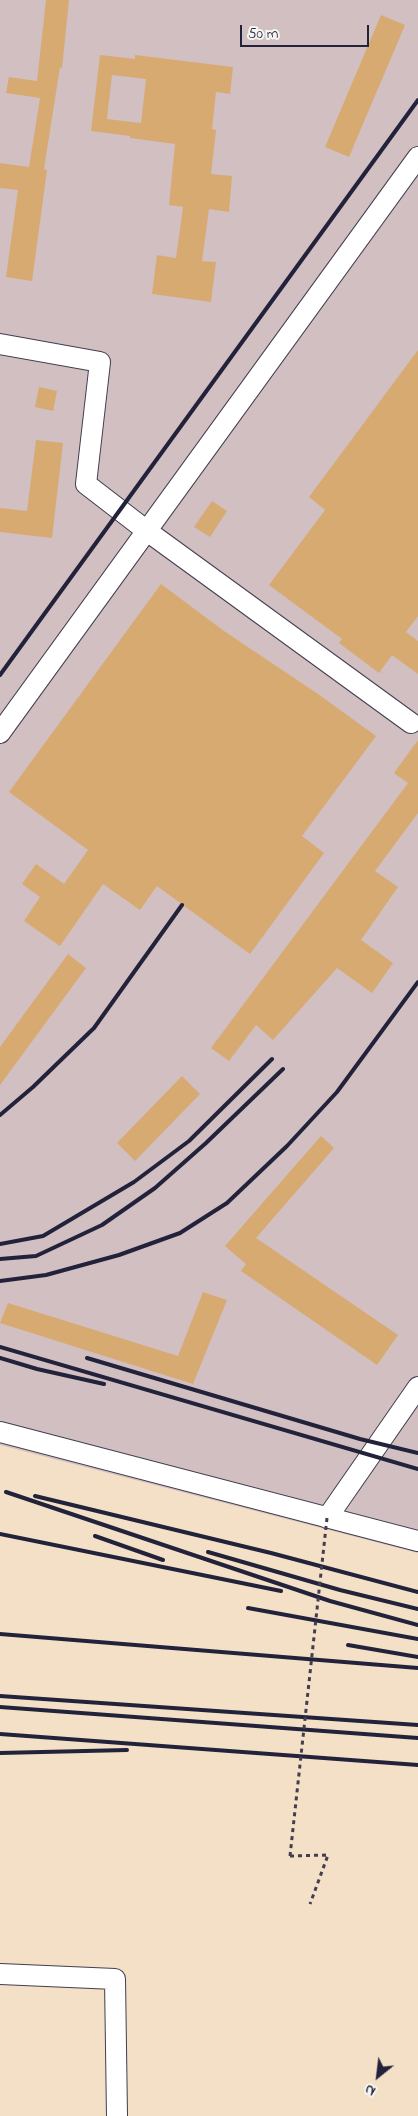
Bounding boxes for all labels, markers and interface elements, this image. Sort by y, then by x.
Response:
scale bar [243,15,372,47]
text: 50 m [248,23,278,45]
north arrow [353,2051,403,2101]
text: N [361,2078,380,2101]

